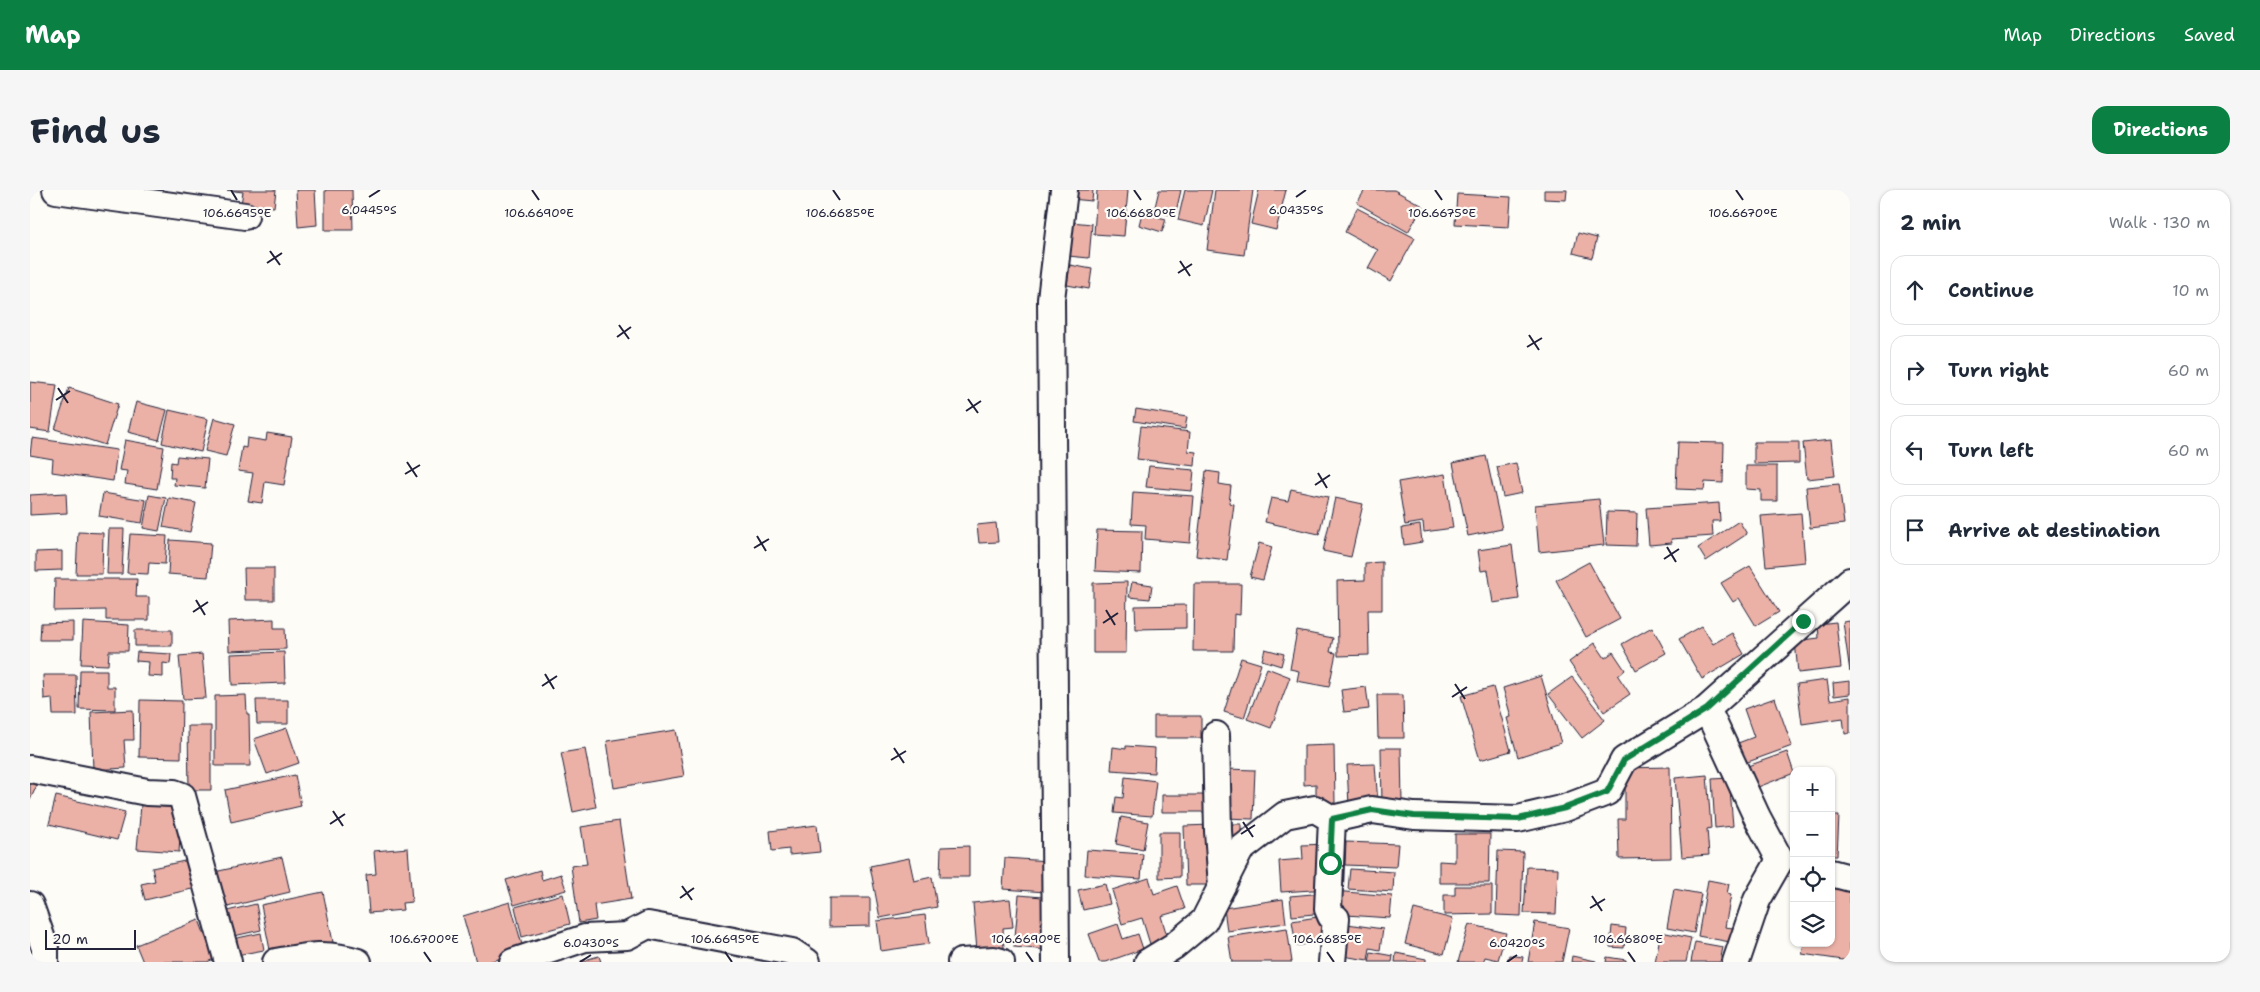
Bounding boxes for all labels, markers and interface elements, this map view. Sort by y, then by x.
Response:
text: Map [25,19,81,51]
text: Map [2004,23,2042,47]
text: Directions [2070,23,2156,47]
text: Saved [2184,23,2235,47]
button: Directions [2092,106,2230,154]
text: Find us [30,107,161,154]
text: 6.0445°S [341,202,397,218]
text: 6.0435°S [1269,202,1324,218]
text: 106.6695°E [203,205,271,221]
text: 106.6690°E [504,205,574,221]
text: 106.6685°E [806,205,874,221]
text: 106.6680°E [1106,205,1176,221]
text: 106.6675°E [1408,205,1476,221]
text: 106.6670°E [1708,205,1778,221]
text: 2 min [1900,209,1961,237]
text: Walk · 130 m [2109,212,2210,233]
icon: ahead [1901,276,1929,304]
text: Continue [1948,278,2034,303]
text: 10 m [2172,280,2209,301]
icon: right [1901,356,1929,384]
text: Turn right [1948,358,2049,383]
text: 60 m [2168,360,2209,381]
icon: left [1901,436,1929,464]
text: Turn left [1948,438,2034,463]
text: 60 m [2168,440,2209,461]
icon: arrive [1901,516,1929,544]
text: Arrive at destination [1948,518,2160,543]
route end [1792,610,1815,633]
map controls [1790,767,1835,947]
button: + [1790,767,1835,812]
button: − [1790,812,1835,857]
route start [1319,852,1342,875]
button: locate [1790,857,1835,902]
button: layers [1790,902,1835,947]
scale bar [45,927,136,950]
text: 20 m [52,930,88,948]
text: 106.6700°E [389,931,459,947]
text: 106.6695°E [691,931,759,947]
text: 106.6690°E [991,931,1061,947]
text: 106.6685°E [1293,931,1361,947]
text: 106.6680°E [1593,931,1663,947]
text: 6.0430°S [563,935,619,951]
text: 6.0420°S [1489,935,1545,951]

